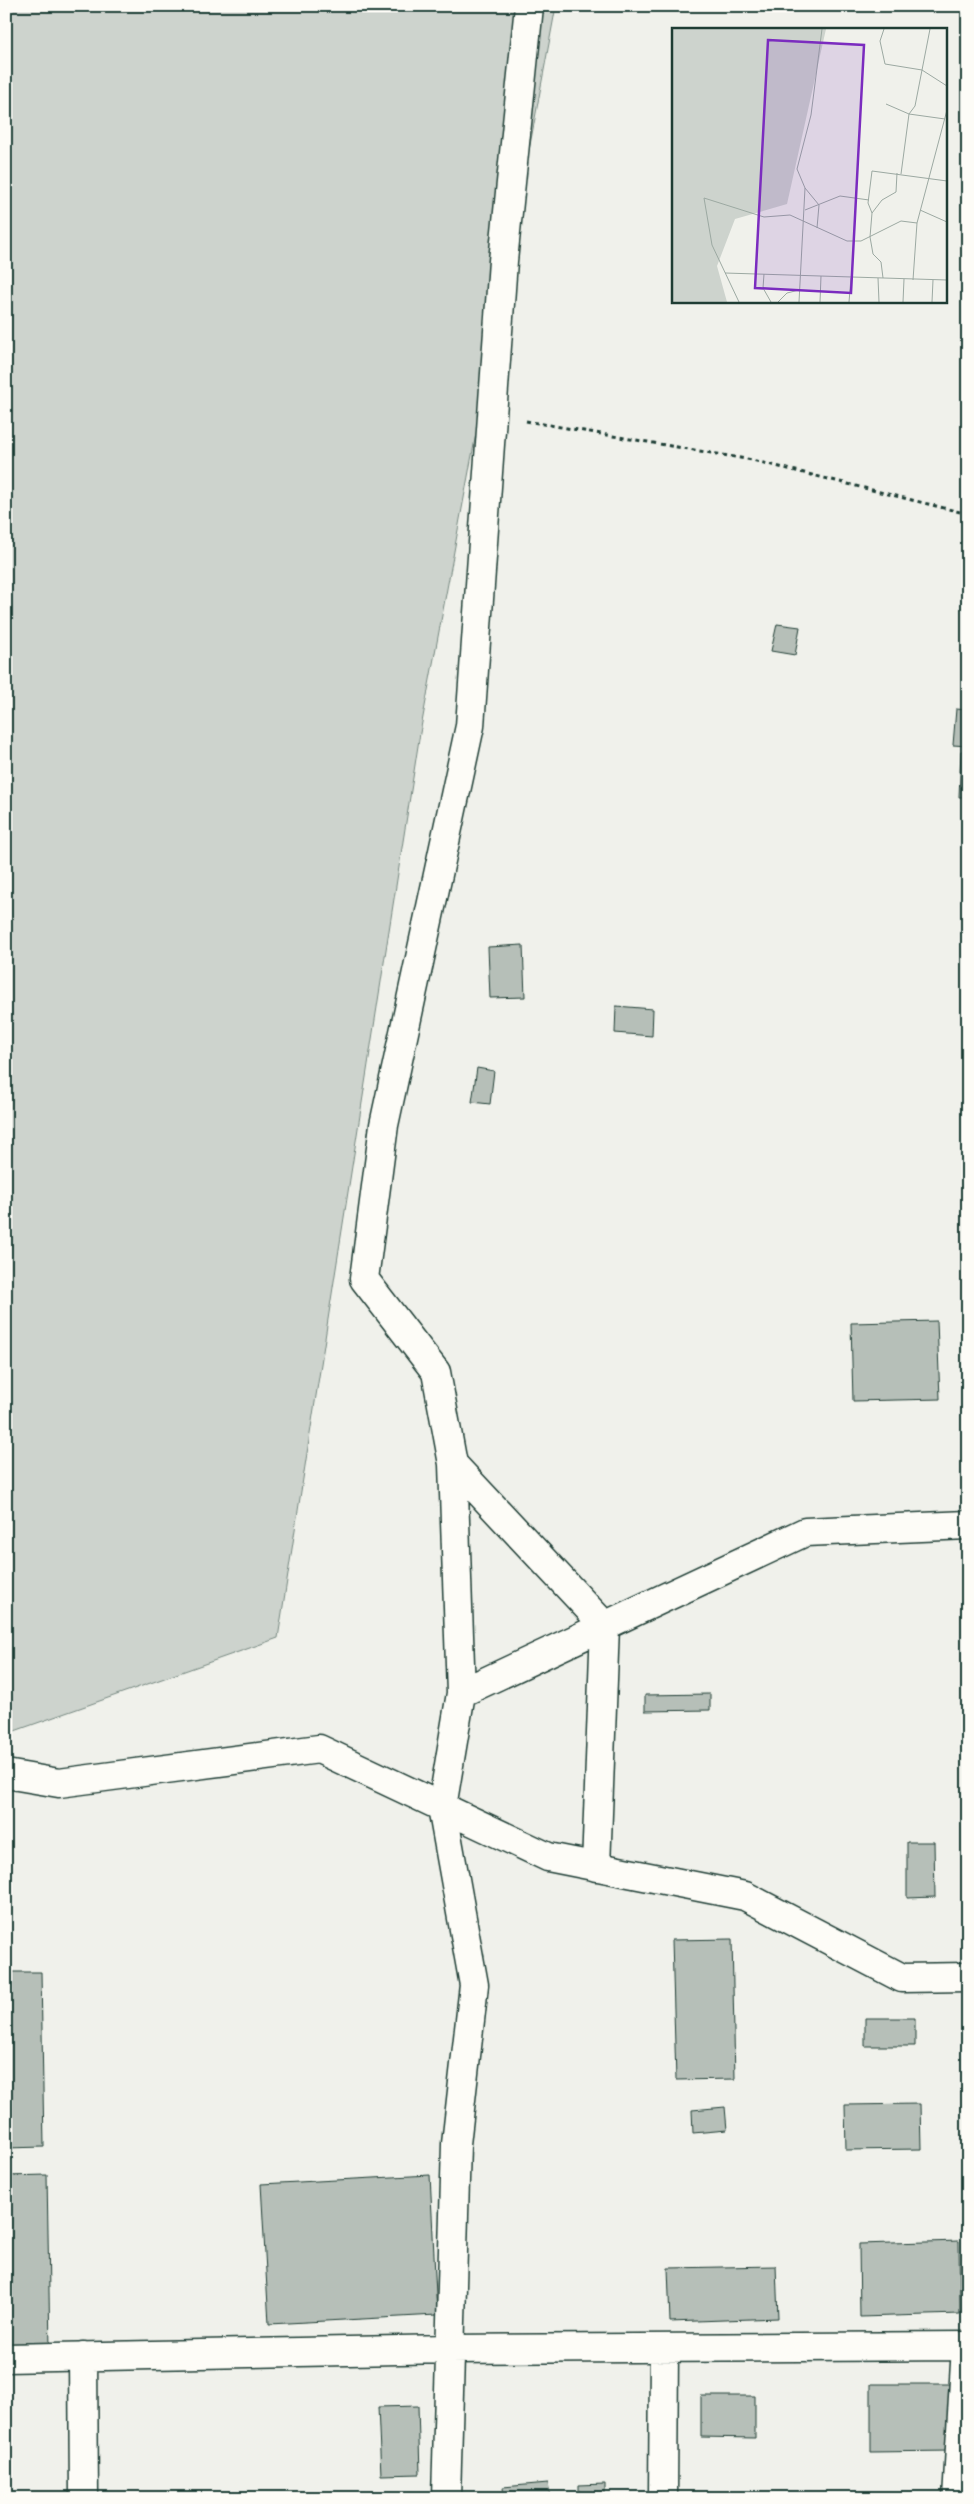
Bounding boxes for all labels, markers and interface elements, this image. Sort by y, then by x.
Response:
inset map [672,28,946,302]

